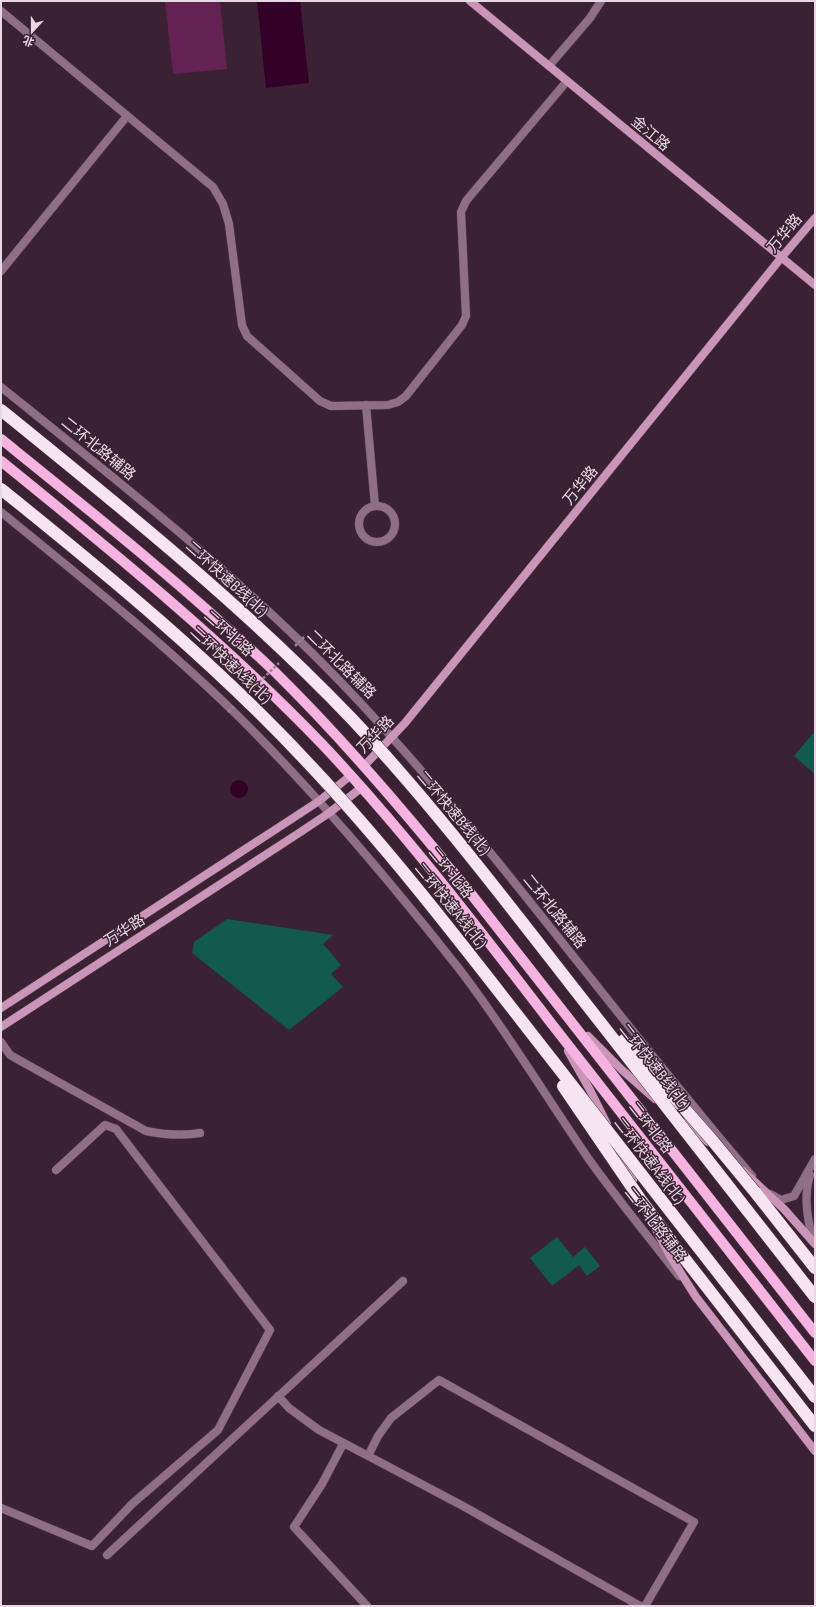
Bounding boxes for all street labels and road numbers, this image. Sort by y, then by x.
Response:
street label: 金江路 [628,111,674,155]
street label: 万华路 [762,210,806,256]
street label: 二环北路辅路 [58,412,140,484]
street label: 万华路 [558,462,602,508]
street label: 二环快速B线(北) [182,536,272,620]
street label: 二环北路 [200,606,258,660]
street label: 二环快速A线(北) [186,622,276,707]
street label: 二环北路辅路 [303,625,381,703]
street label: 万华路 [353,711,397,757]
street label: 二环快速B线(北) [413,766,495,858]
street label: 二环北路 [425,843,477,901]
street label: 二环快速A线(北) [411,859,491,952]
street label: 二环北路辅路 [519,870,591,952]
street label: 万华路 [100,910,148,950]
street label: 二环快速B线(北) [615,1019,695,1113]
street label: 二环北路 [625,1098,677,1156]
street label: 二环快速A线(北) [610,1113,690,1207]
street label: 二环北路辅路 [621,1183,691,1265]

